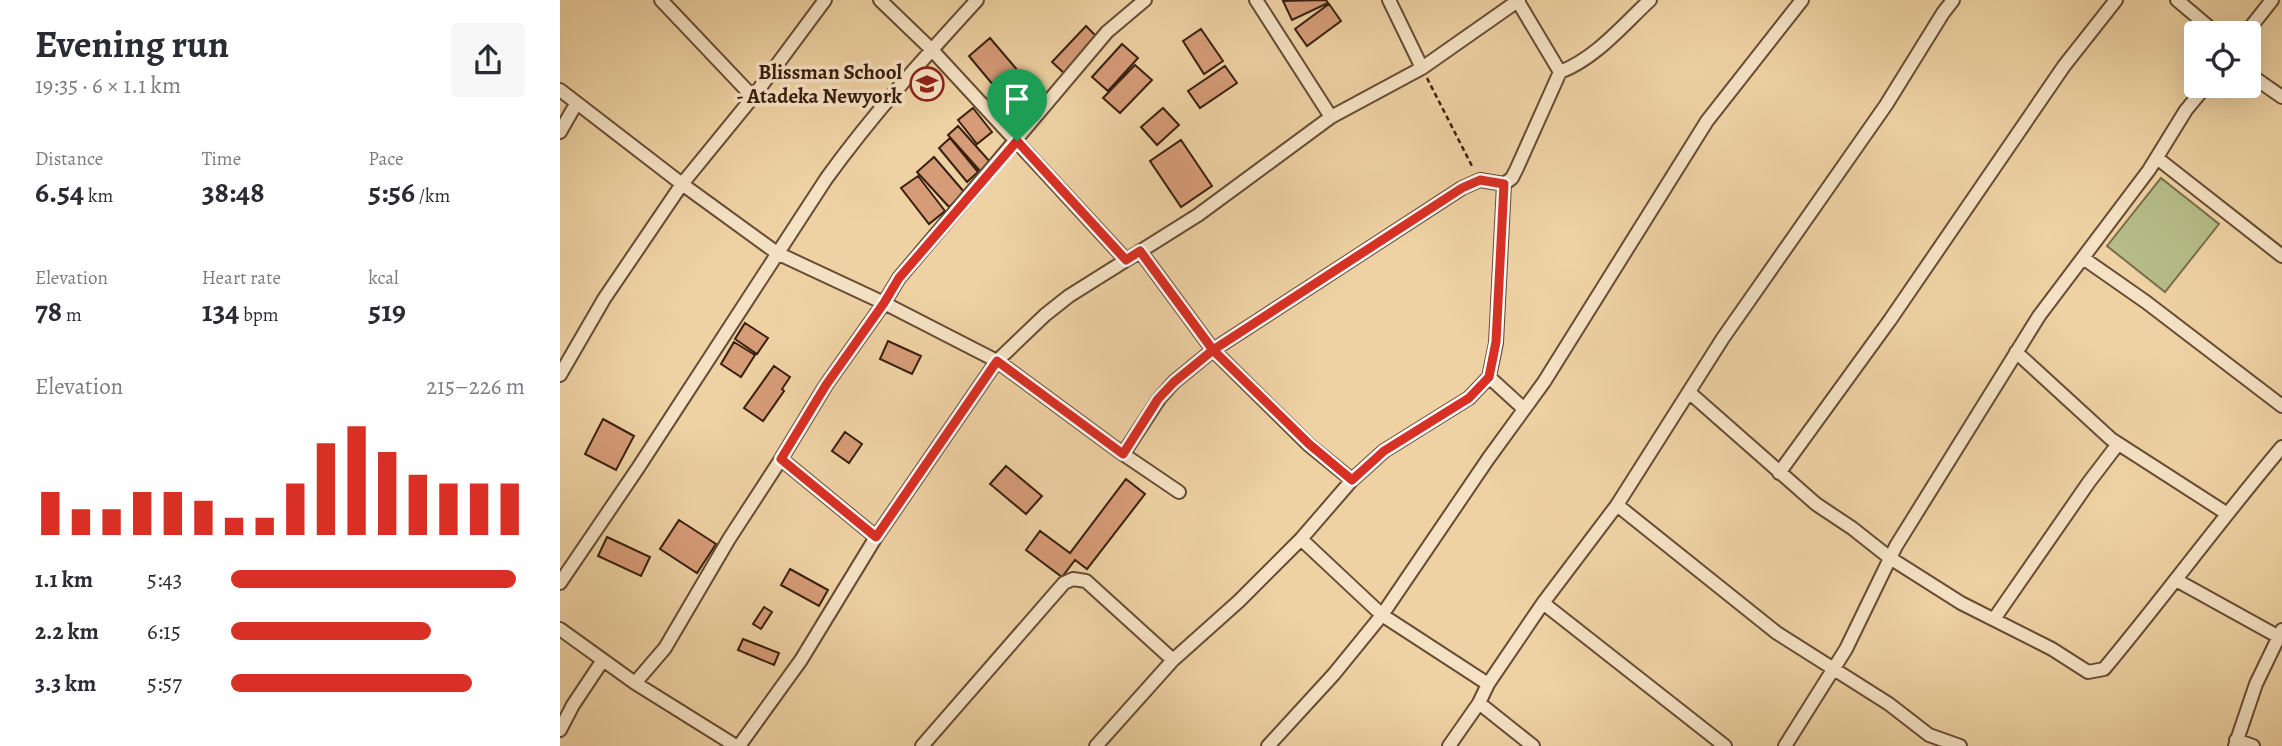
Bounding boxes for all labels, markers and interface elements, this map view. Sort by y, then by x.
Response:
text: Evening run [35,18,229,70]
map controls [2184,21,2261,98]
button: locate [2184,21,2261,98]
button: share [451,23,525,97]
place label: Blissman School - Atadeka Newyork [736,58,902,110]
school or university icon: Blissman School - Atadeka Newyork [908,65,946,103]
pin [987,69,1047,141]
text: 19:35 · 6 × 1.1 km [35,70,181,101]
icon: arrive [998,80,1036,118]
text: Distance [35,146,103,172]
text: Time [202,146,241,172]
text: Pace [368,146,404,172]
text: 6.54 [35,172,84,212]
text: 38:48 [202,172,265,212]
text: 5:56 [368,172,415,212]
text: km [84,183,113,209]
text: /km [415,183,450,209]
text: Elevation [35,265,108,291]
text: Heart rate [202,265,281,291]
text: kcal [368,265,399,291]
text: 78 [35,291,62,331]
text: 134 [202,291,239,331]
text: 519 [368,291,406,331]
text: m [62,302,82,328]
text: bpm [239,302,279,328]
text: Elevation [35,371,123,402]
text: 215–226 m [426,371,525,402]
text: 1.1 km [35,564,93,595]
text: 5:43 [147,564,182,595]
text: 2.2 km [35,616,99,647]
text: 6:15 [147,616,181,647]
text: 3.3 km [35,668,96,699]
text: 5:57 [147,668,182,699]

